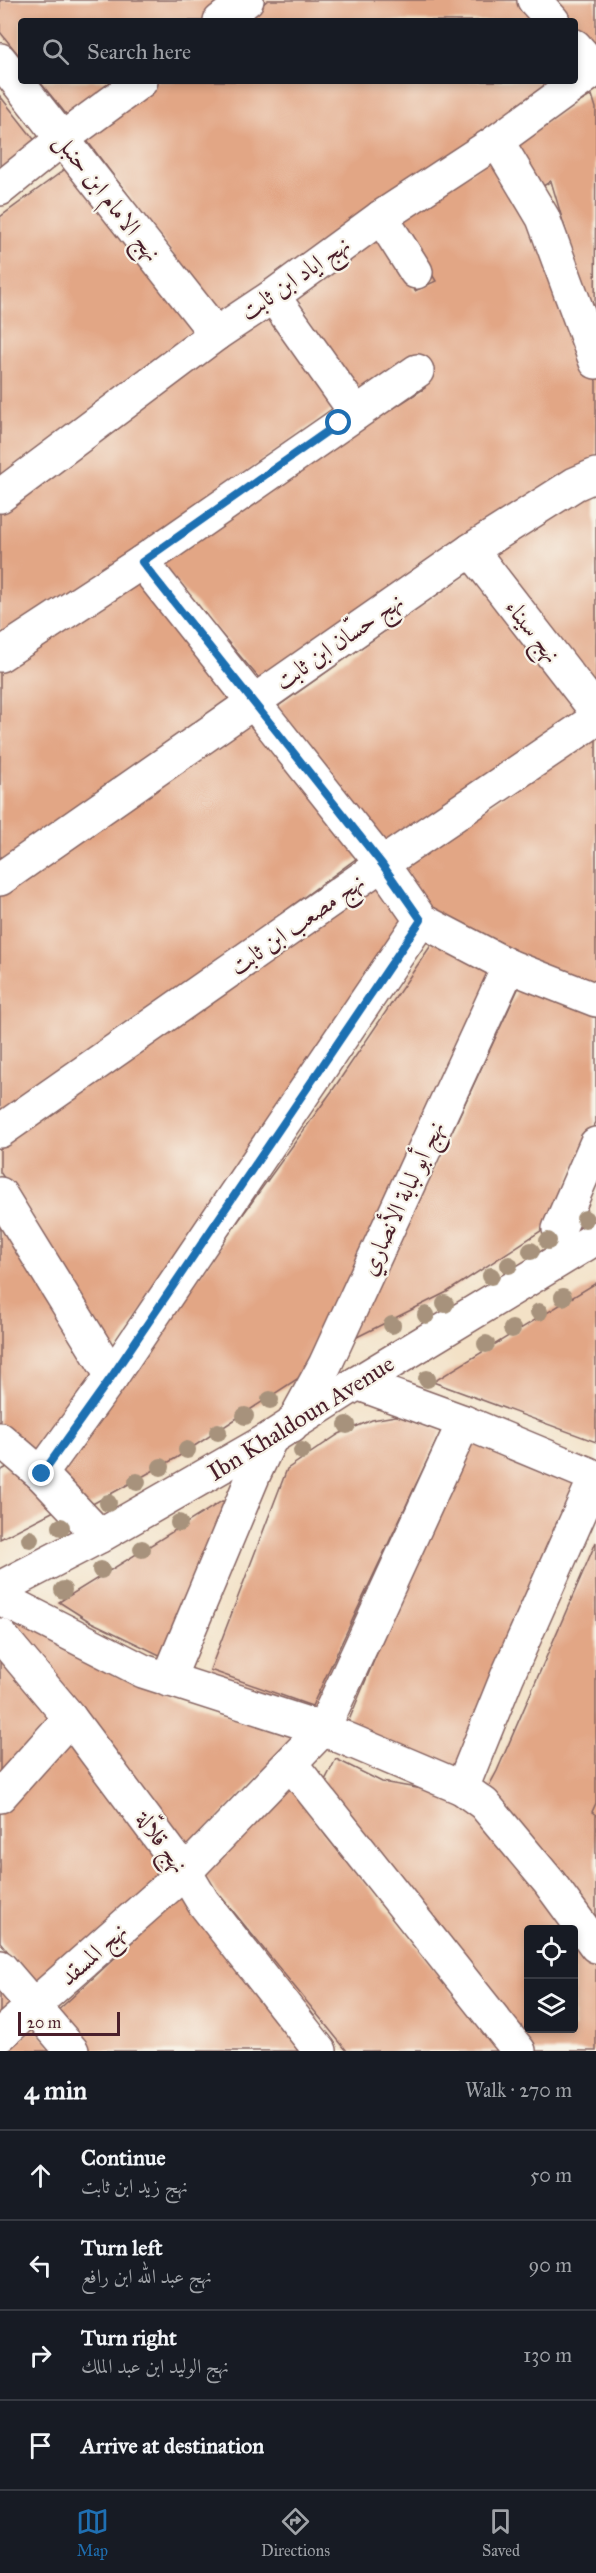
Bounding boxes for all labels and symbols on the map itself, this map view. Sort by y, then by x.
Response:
street label: نهج الامام ابن حنبل [43,126,168,271]
street label: نهج اياد ابن ثابت [234,229,359,332]
route start [325,409,351,435]
street label: نهج حسّان ابن ثابت [268,585,412,701]
street label: نهج سيناء [494,593,567,673]
street label: نهج مصعب ابن ثابت [224,866,374,986]
street label: نهج أبو لبابة الأنصاري [351,1115,456,1283]
street label: Ibn Khaldoun Avenue [202,1349,400,1487]
route end [28,1460,54,1486]
street label: نهج قلاّلة [124,1803,196,1883]
street label: نهج المسقد [53,1916,137,1997]
scale bar [18,2009,120,2036]

